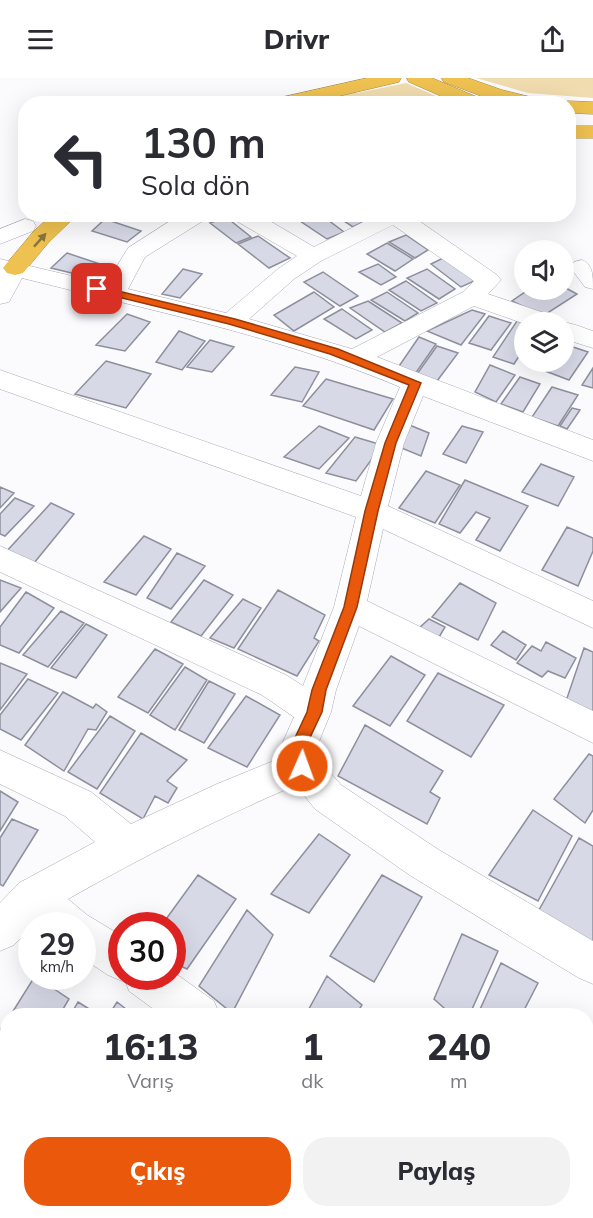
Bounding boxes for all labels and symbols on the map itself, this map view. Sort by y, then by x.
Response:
one-way arrow [33,232,47,247]
pin [71,263,122,314]
position arrow [270,734,334,798]
speed limit sign: 30 [108,912,186,990]

